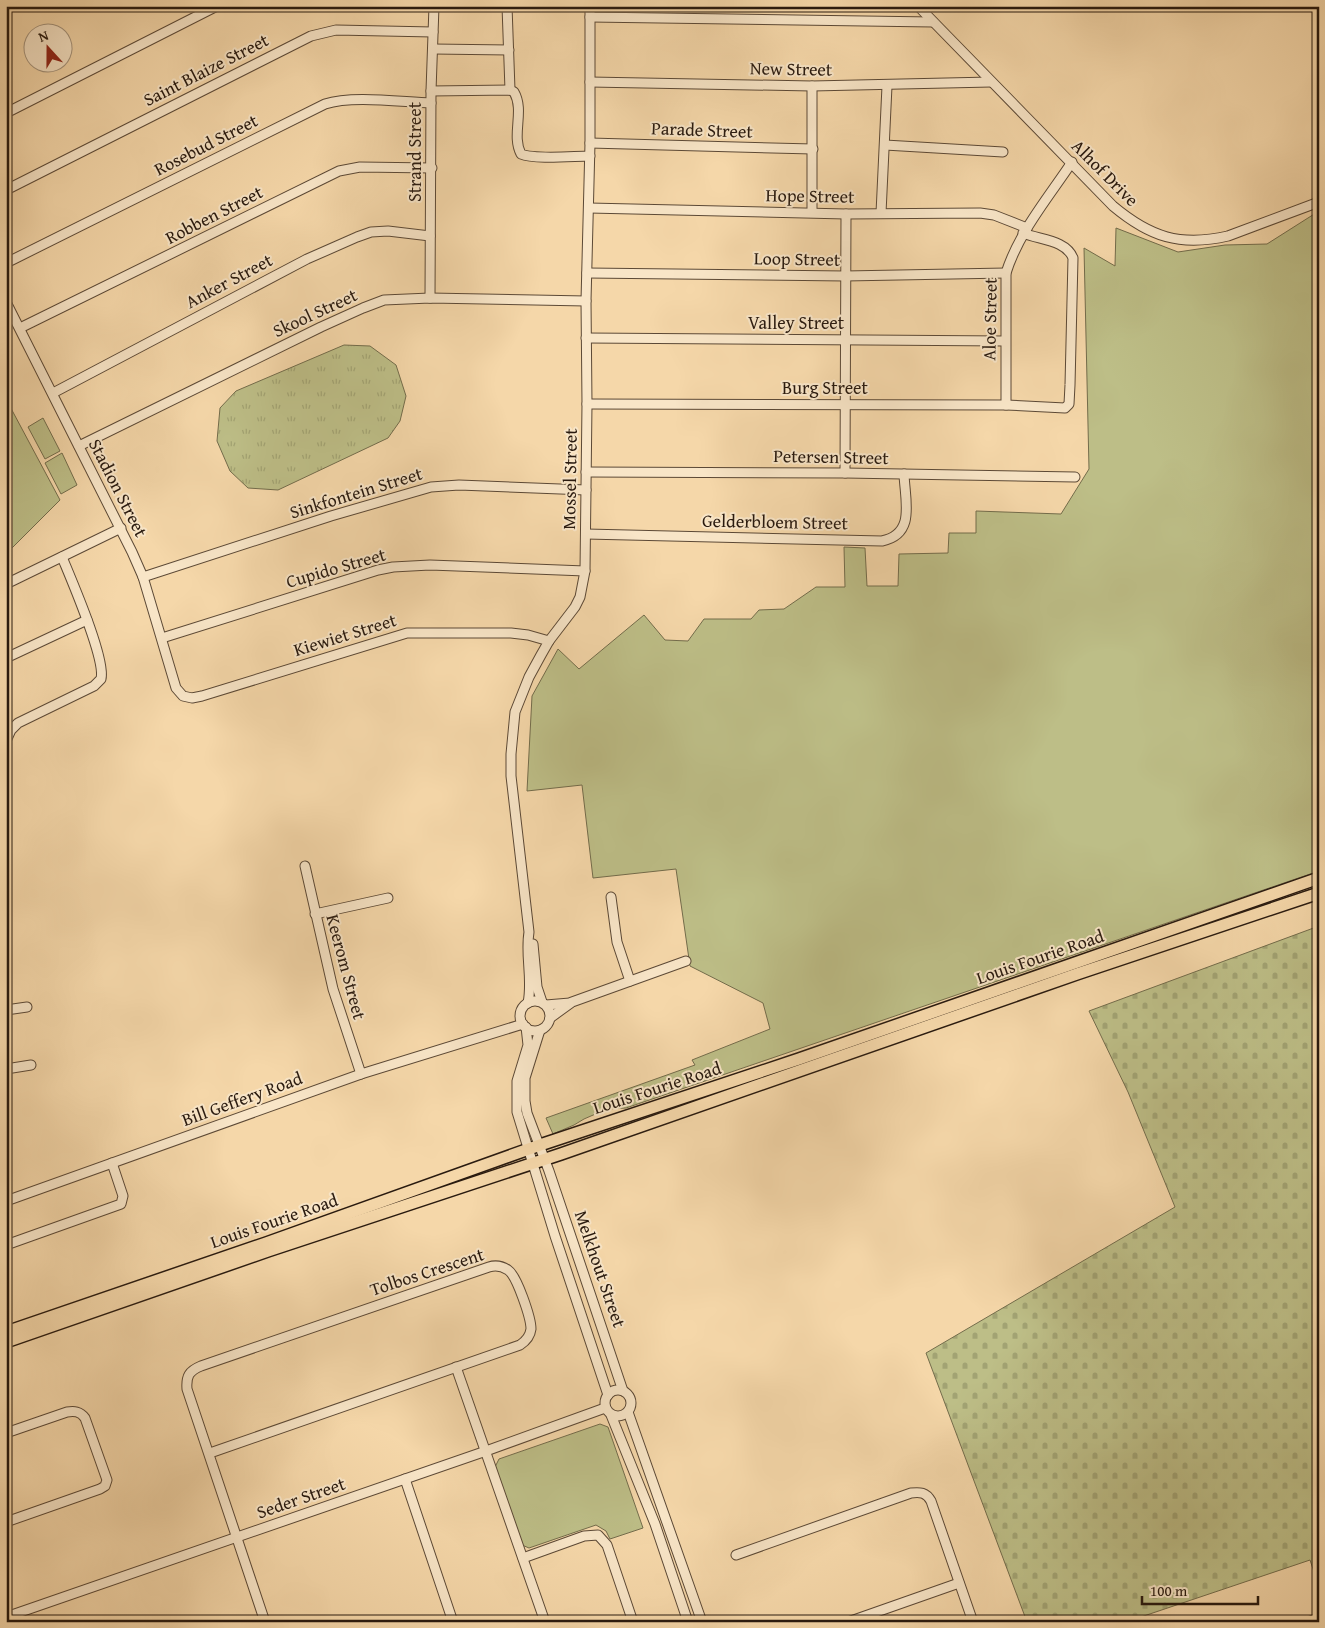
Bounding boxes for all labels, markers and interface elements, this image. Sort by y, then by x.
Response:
north arrow [22,22,72,72]
text: N [35,25,52,47]
street label: Saint Blaize Street [138,26,274,113]
street label: New Street [750,54,833,83]
street label: Strand Street [401,101,428,202]
street label: Rosebud Street [149,107,263,182]
street label: Parade Street [651,114,754,145]
street label: Alhof Drive [1066,133,1145,212]
street label: Robben Street [160,178,268,251]
street label: Hope Street [765,181,855,210]
street label: Loop Street [754,244,841,273]
street label: Anker Street [180,246,278,315]
street label: Aloe Street [975,277,1004,361]
street label: Skool Street [268,281,362,344]
street label: Valley Street [748,309,845,336]
street label: Burg Street [782,374,869,401]
street label: Mossel Street [555,428,584,530]
street label: Stadion Street [82,434,155,542]
street label: Petersen Street [773,442,890,471]
street label: Sinkfontein Street [286,459,426,526]
street label: Gelderbloem Street [702,507,849,536]
street label: Cupido Street [283,540,390,595]
street label: Kiewiet Street [290,606,400,663]
street label: Keerom Street [319,911,374,1023]
street label: Louis Fourie Road [972,922,1108,991]
street label: Louis Fourie Road [589,1054,725,1121]
street label: Bill Geffery Road [178,1064,306,1133]
street label: Louis Fourie Road [206,1186,342,1255]
street label: Melkhout Street [568,1207,633,1332]
street label: Tolbos Crescent [366,1240,488,1303]
street label: Seder Street [253,1470,349,1525]
scale bar [1142,1573,1259,1605]
text: 100 m [1150,1580,1188,1601]

